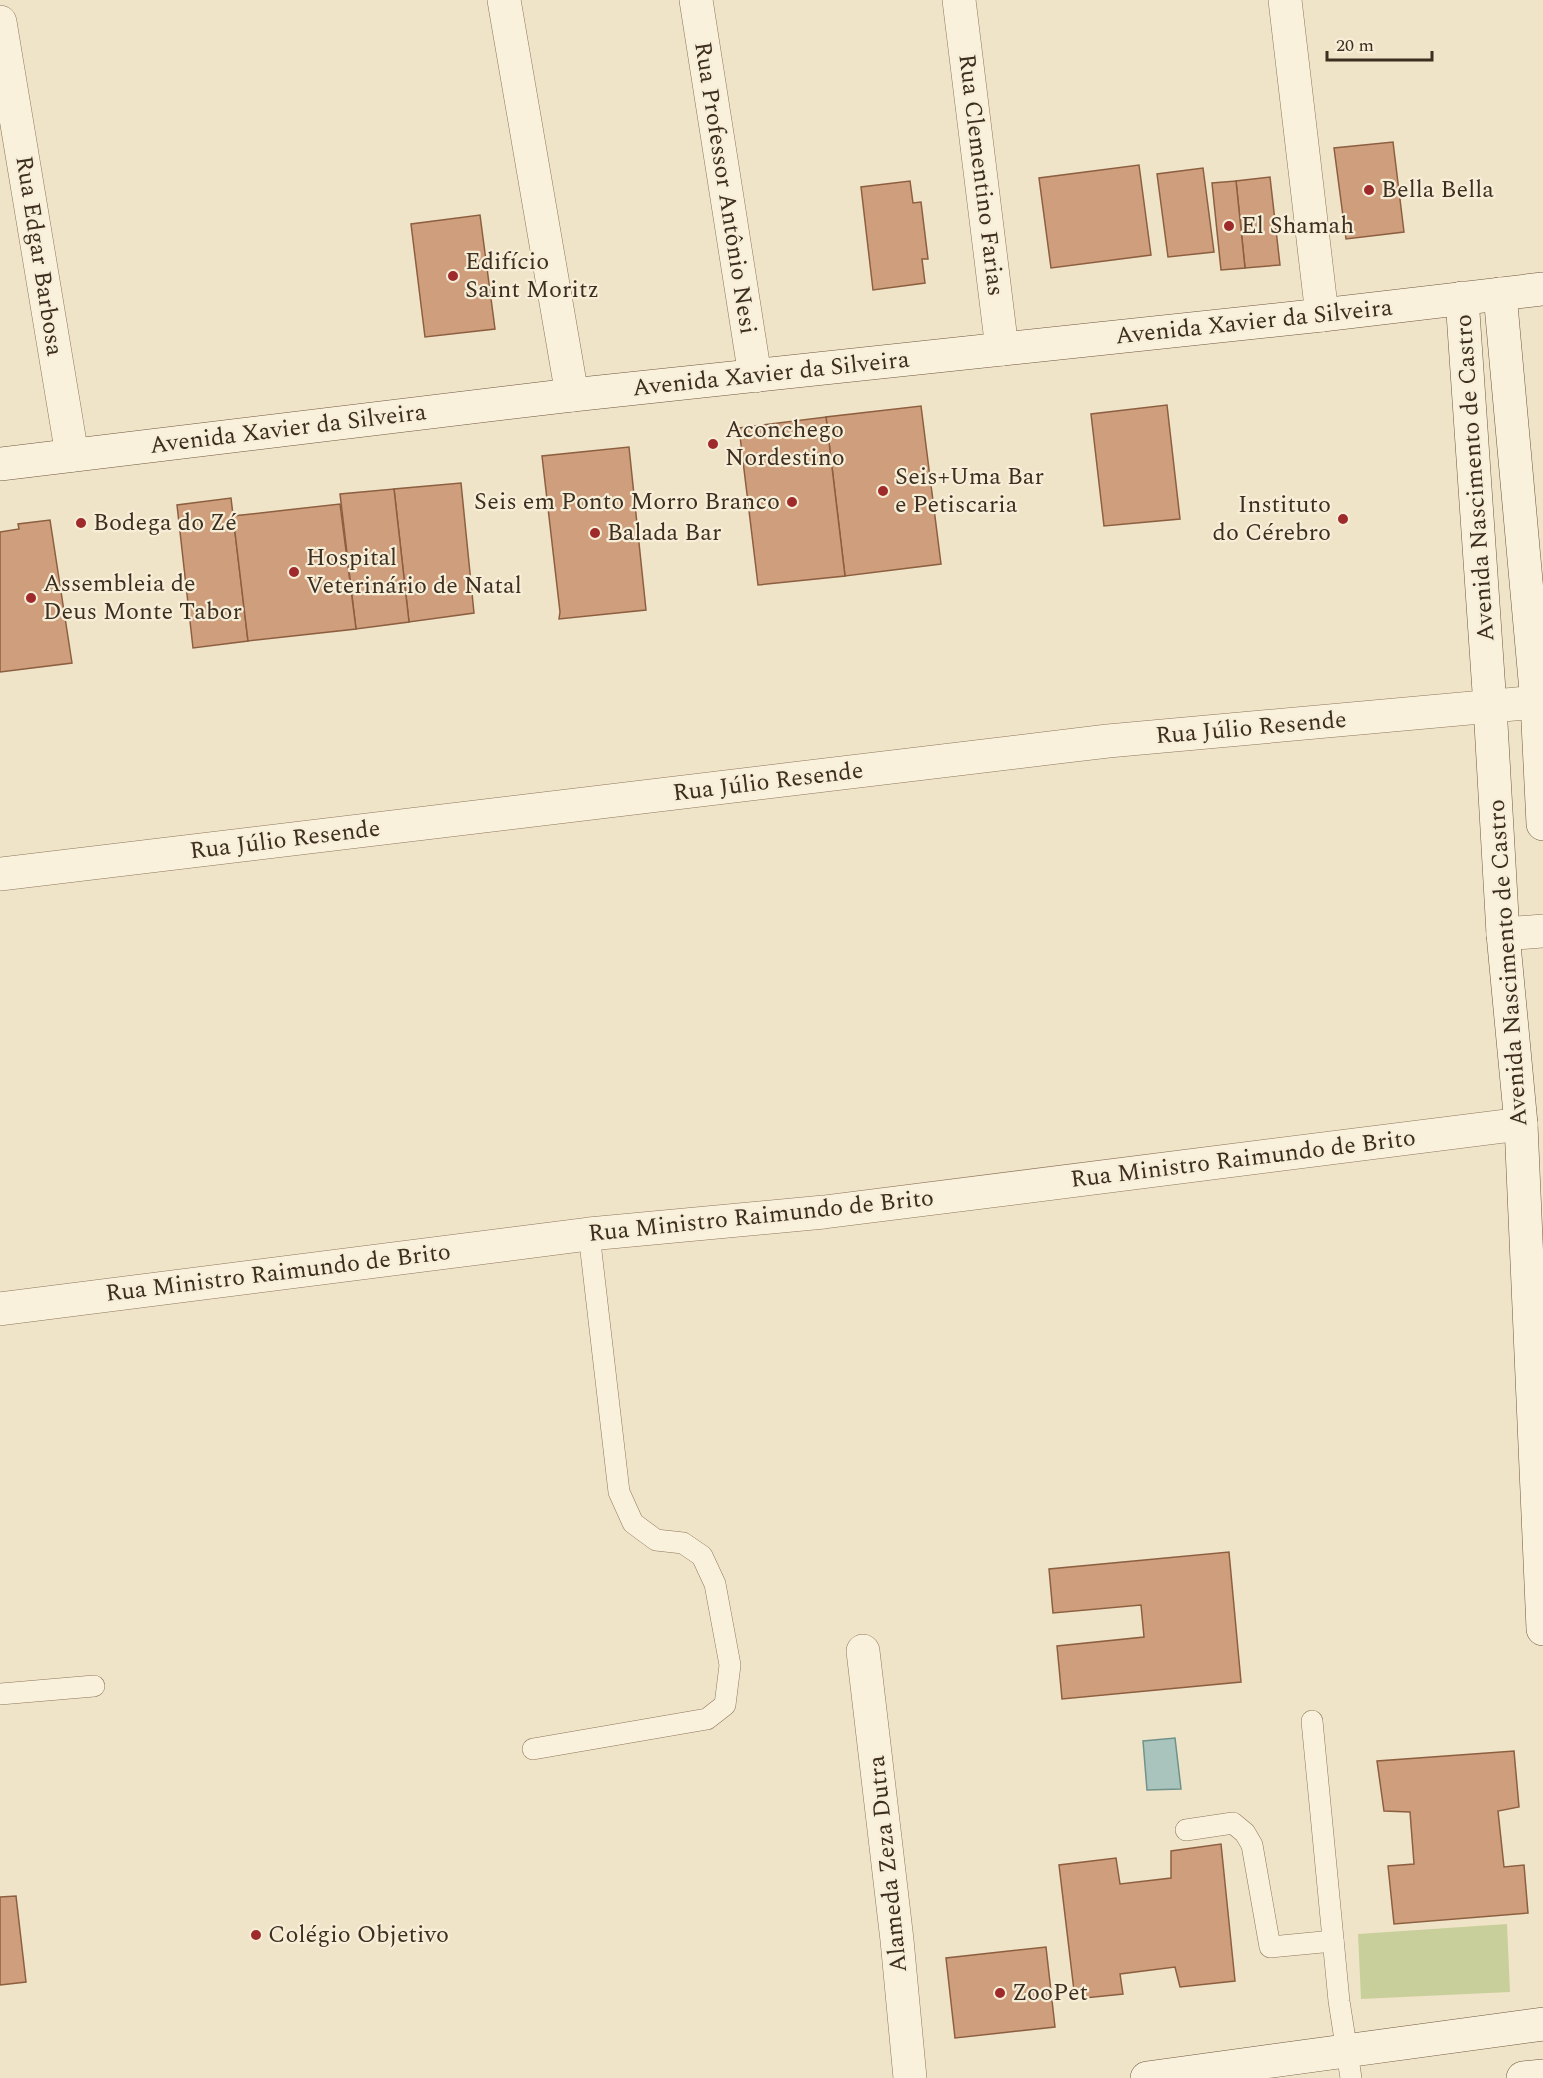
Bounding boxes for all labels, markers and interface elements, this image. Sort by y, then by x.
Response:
scale bar [1327,24,1432,62]
text: 20 m [1336,32,1374,59]
street label: Rua Professor Antônio Nesi [684,39,766,337]
street label: Rua Clementino Farias [948,52,1014,298]
street label: Rua Edgar Barbosa [5,153,73,359]
place label: Bella Bella [1381,172,1494,208]
marker: Bella Bella [1362,183,1376,197]
place label: El Shamah [1241,208,1354,244]
marker: El Shamah [1222,219,1236,233]
place label: Edifício Saint Moritz [465,244,599,308]
marker: Edifício Saint Moritz [446,269,460,283]
street label: Avenida Xavier da Silveira [1114,290,1395,354]
street label: Avenida Nascimento de Castro [1446,313,1504,643]
street label: Avenida Xavier da Silveira [631,342,912,406]
street label: Avenida Xavier da Silveira [148,394,429,464]
place label: Aconchego Nordestino [725,412,845,476]
marker: Aconchego Nordestino [706,437,720,451]
place label: Seis+Uma Bar e Petiscaria [895,459,1044,523]
place label: Seis em Ponto Morro Branco [474,484,780,520]
marker: Seis+Uma Bar e Petiscaria [876,484,890,498]
place label: Instituto do Cérebro [1213,487,1331,551]
marker: Seis em Ponto Morro Branco [785,495,799,509]
place label: Bodega do Zé [93,505,237,541]
marker: Instituto do Cérebro [1336,512,1350,526]
place label: Balada Bar [607,515,721,551]
marker: Bodega do Zé [74,516,88,530]
marker: Balada Bar [588,526,602,540]
place label: Hospital Veterinário de Natal [306,540,522,604]
marker: Hospital Veterinário de Natal [287,565,301,579]
place label: Assembleia de Deus Monte Tabor [43,566,242,630]
marker: Assembleia de Deus Monte Tabor [24,591,38,605]
street label: Rua Júlio Resende [1154,702,1348,754]
street label: Rua Júlio Resende [671,752,865,812]
street label: Avenida Nascimento de Castro [1479,798,1537,1128]
street label: Rua Júlio Resende [188,810,382,870]
street label: Rua Ministro Raimundo de Brito [1068,1120,1418,1198]
street label: Rua Ministro Raimundo de Brito [586,1180,936,1252]
street label: Rua Ministro Raimundo de Brito [103,1234,453,1312]
street label: Alameda Zeza Dutra [859,1753,917,1974]
place label: Colégio Objetivo [268,1917,449,1953]
marker: Colégio Objetivo [249,1928,263,1942]
place label: ZooPet [1012,1975,1088,2011]
marker: ZooPet [993,1986,1007,2000]

